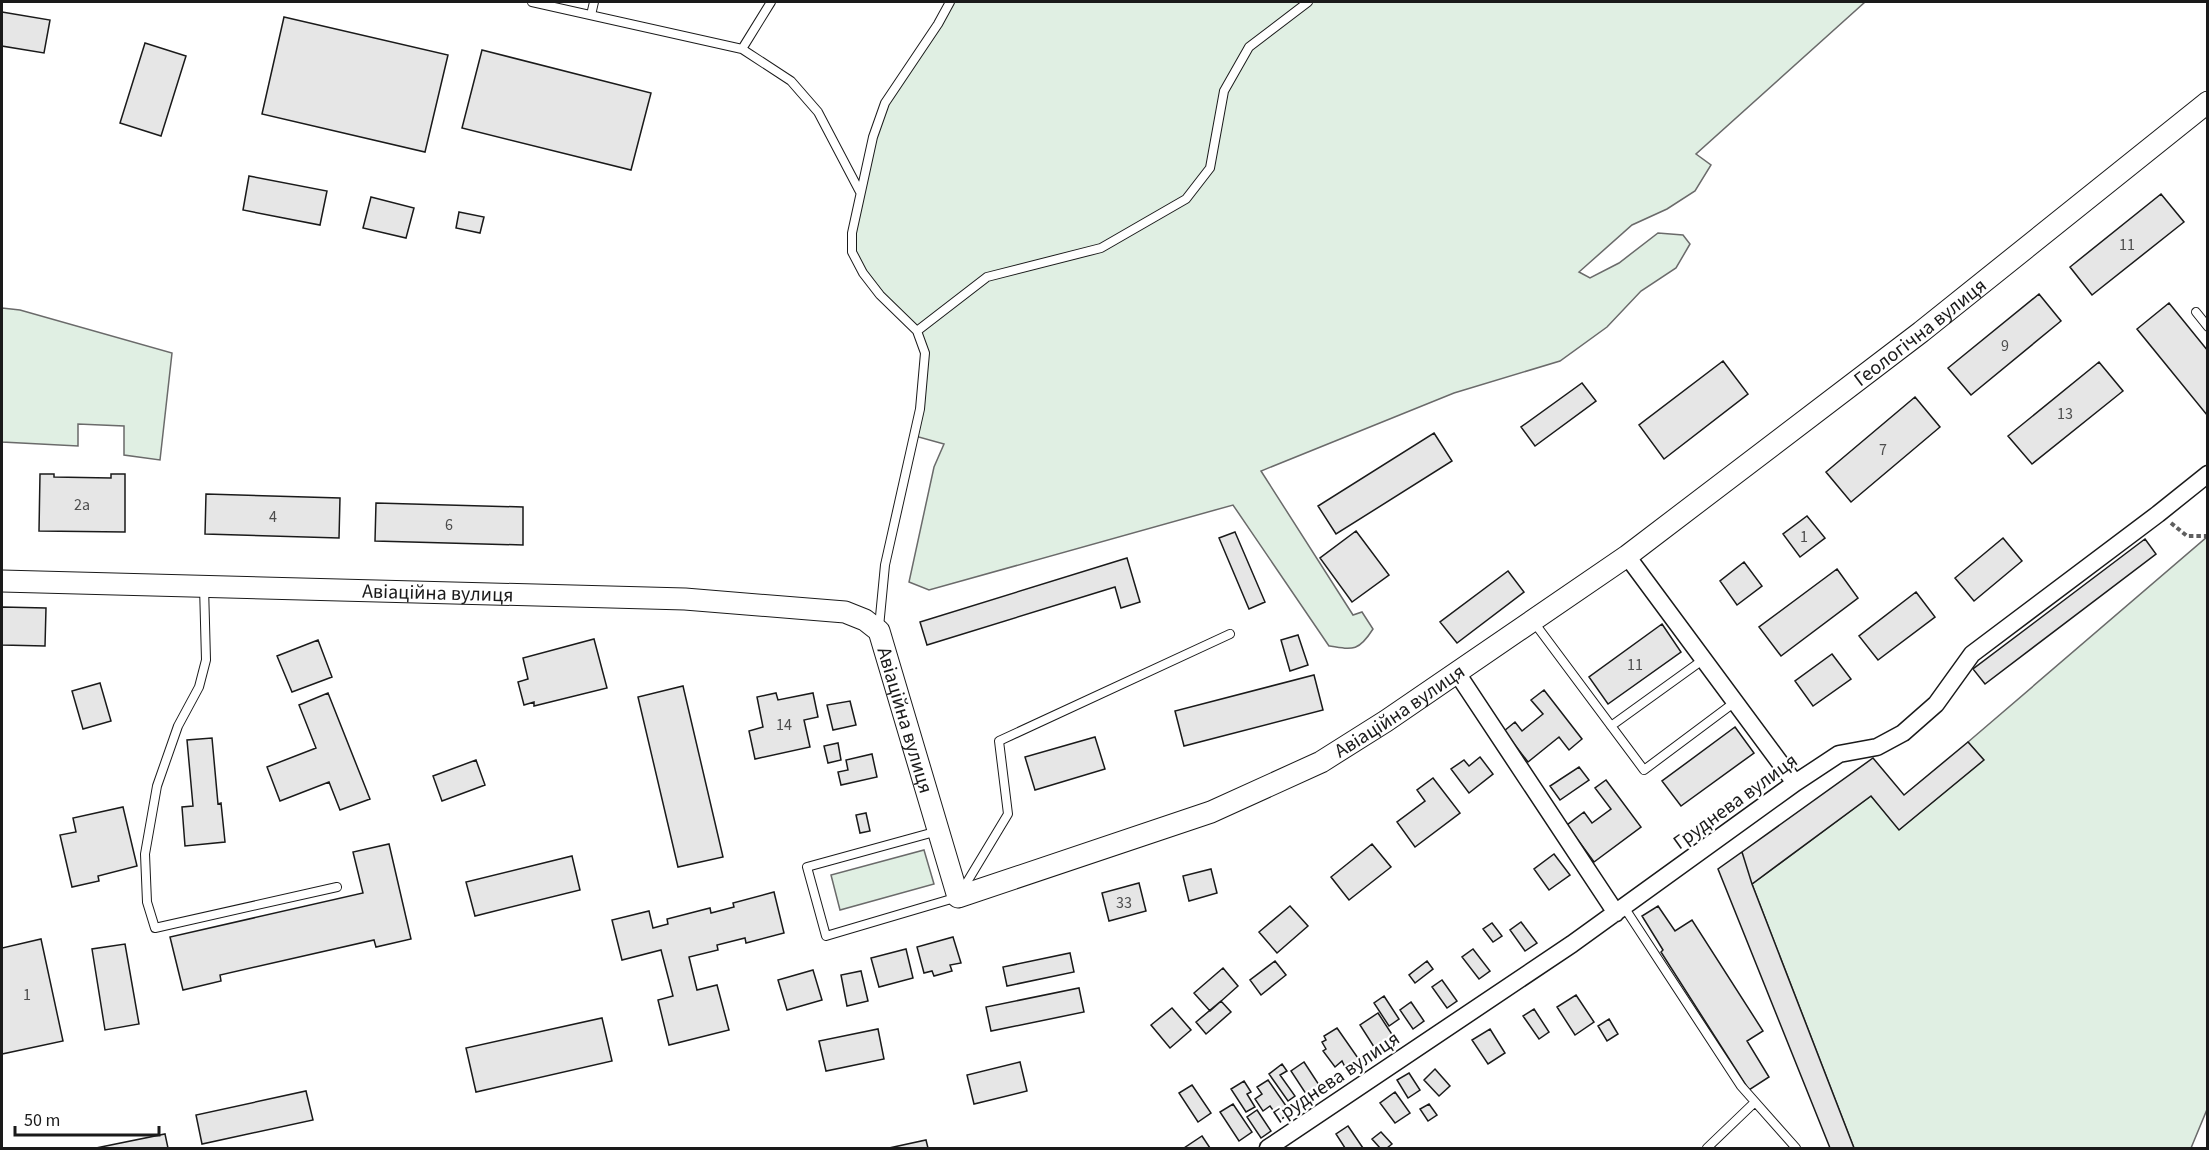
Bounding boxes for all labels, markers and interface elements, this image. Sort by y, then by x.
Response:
house number: 11 [2119,234,2135,256]
street label: Геологічна вулиця [1848,272,1993,393]
house number: 9 [2001,335,2009,357]
house number: 13 [2057,403,2073,425]
house number: 7 [1879,439,1887,461]
house number: 2а [74,494,90,516]
house number: 4 [269,506,277,528]
house number: 6 [445,514,453,536]
house number: 1 [1800,526,1808,548]
street label: Авіаційна вулиця [362,577,514,609]
street label: Авіаційна вулиця [869,644,939,797]
house number: 11 [1627,654,1643,676]
street label: Авіаційна вулиця [1329,658,1471,765]
house number: 14 [776,714,792,736]
street label: Груднева вулиця [1668,747,1804,857]
house number: 33 [1116,892,1132,914]
house number: 1 [23,984,31,1006]
street label: Груднева вулиця [1267,1025,1406,1131]
scale bar [15,1099,159,1137]
text: 50 m [24,1108,60,1133]

